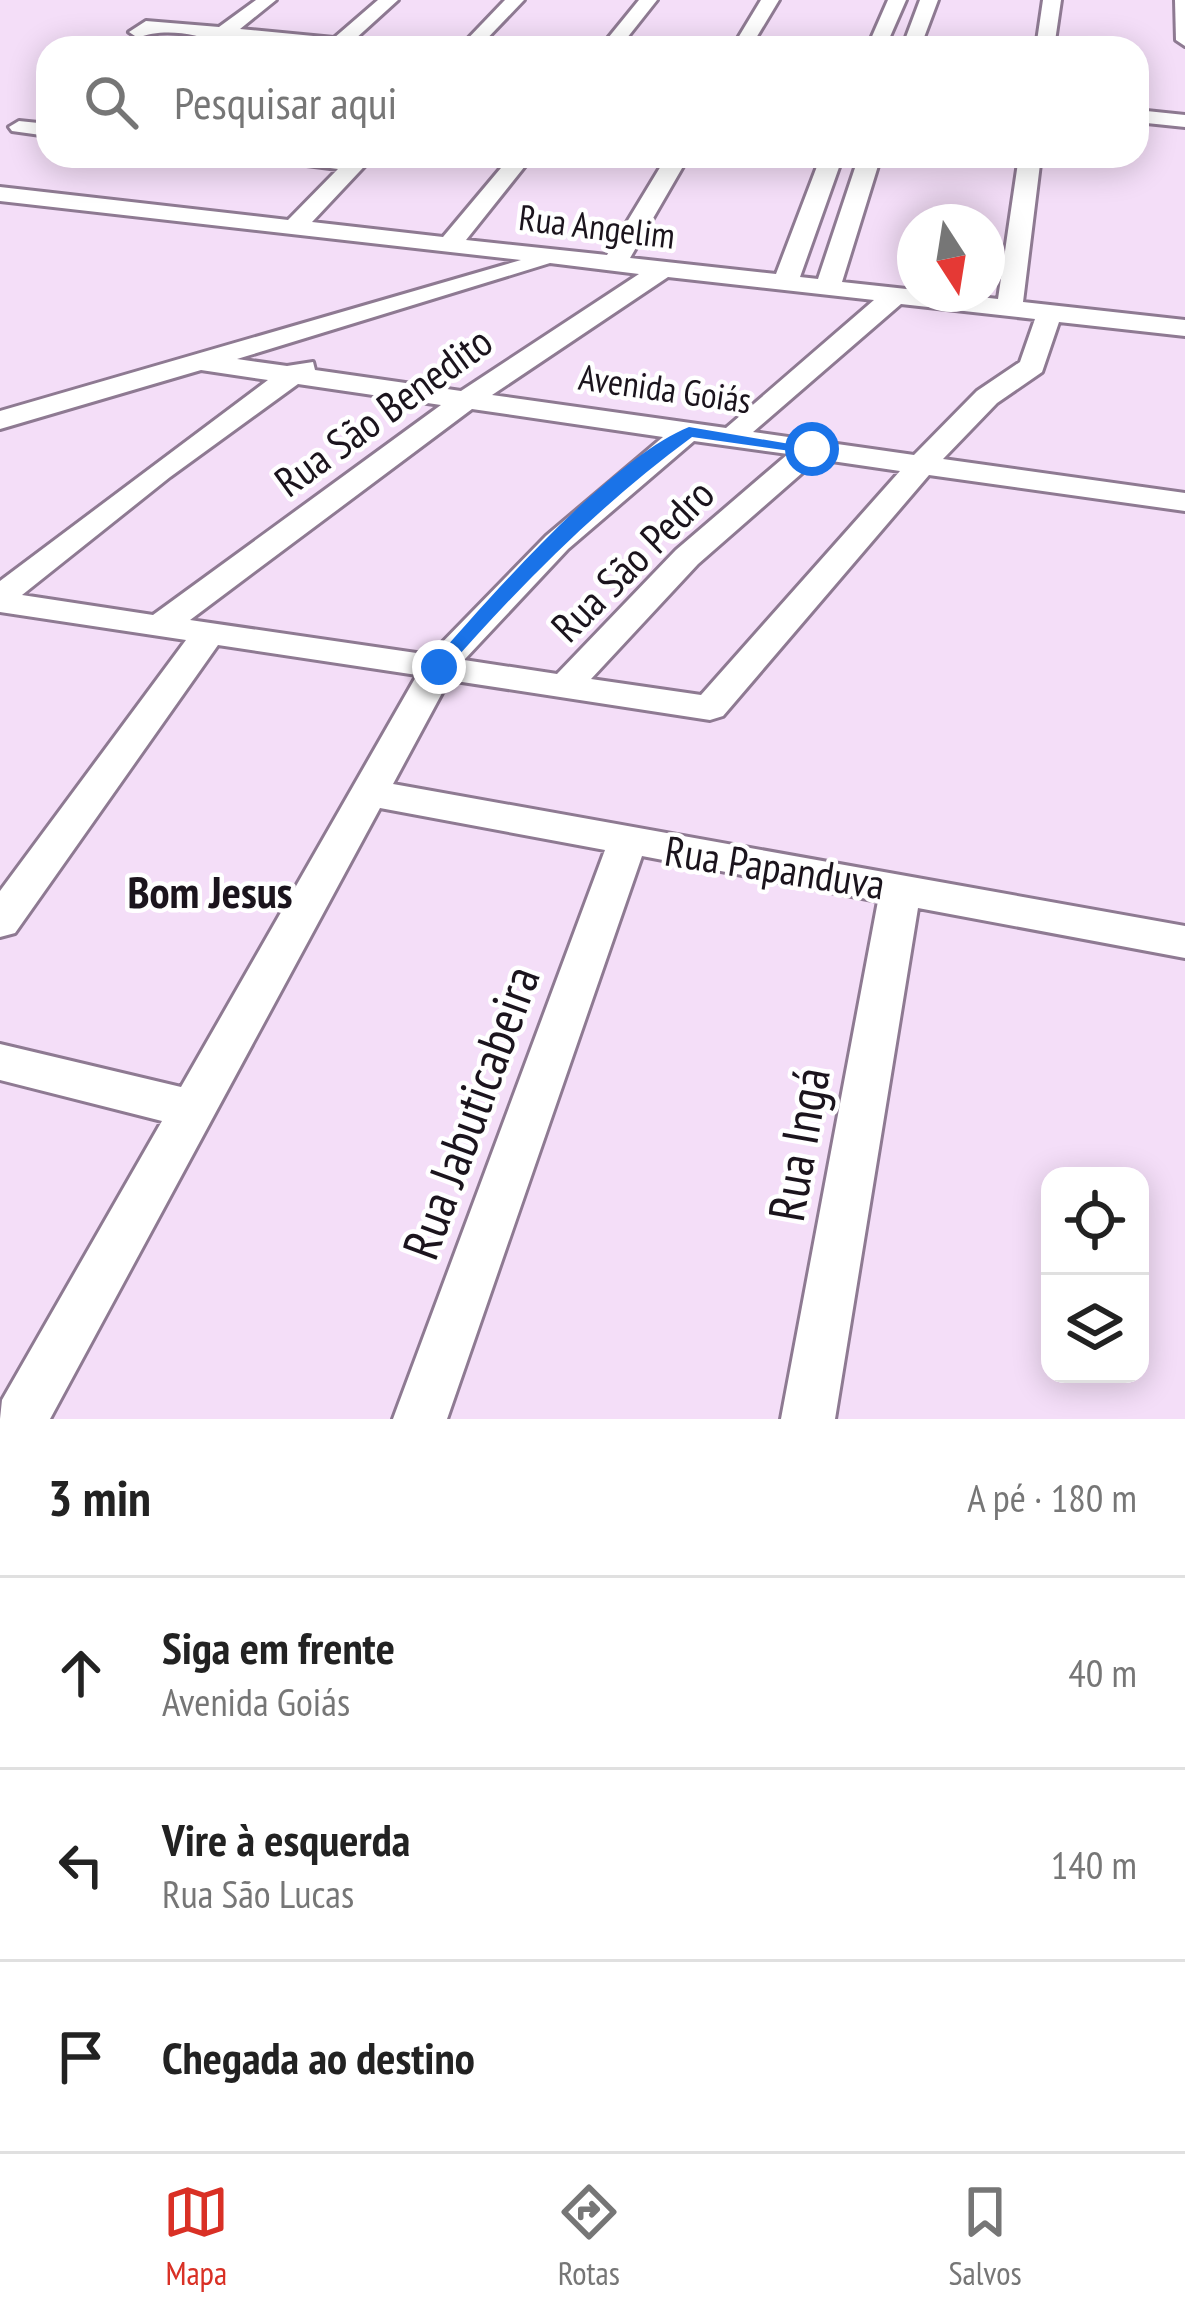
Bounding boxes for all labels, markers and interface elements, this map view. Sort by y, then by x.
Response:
search box [36,36,1149,168]
icon: search [78,69,144,135]
text: Pesquisar aqui [174,73,397,131]
street label: Rua Angelim [516,193,678,259]
north arrow [897,204,1005,312]
street label: Rua São Benedito [263,314,503,508]
street label: Avenida Goiás [576,353,754,423]
route start [785,422,839,476]
street label: Rua São Pedro [539,467,725,653]
route end [412,640,466,694]
street label: Rua Papanduva [661,822,889,912]
district label: Bom Jesus [128,862,292,920]
street label: Rua Jabuticabeira [386,956,554,1268]
street label: Rua Ingá [752,1062,844,1226]
map controls [1041,1167,1149,1383]
button: locate [1041,1167,1149,1275]
button: layers [1041,1275,1149,1383]
text: 3 min [48,1464,151,1530]
text: A pé · 180 m [967,1472,1137,1523]
text: Siga em frente [162,1618,395,1676]
icon: ahead [48,1640,114,1706]
text: 40 m [1068,1647,1137,1698]
text: Avenida Goiás [162,1676,350,1727]
text: Vire à esquerda [162,1810,410,1868]
icon: left [48,1832,114,1898]
text: 140 m [1051,1839,1137,1890]
text: Rua São Lucas [162,1868,354,1919]
icon: arrive [48,2024,114,2090]
text: Chegada ao destino [162,2028,475,2086]
tab: Mapa [163,2179,229,2294]
tab: Rotas [556,2179,622,2294]
tab: Salvos [948,2179,1022,2294]

